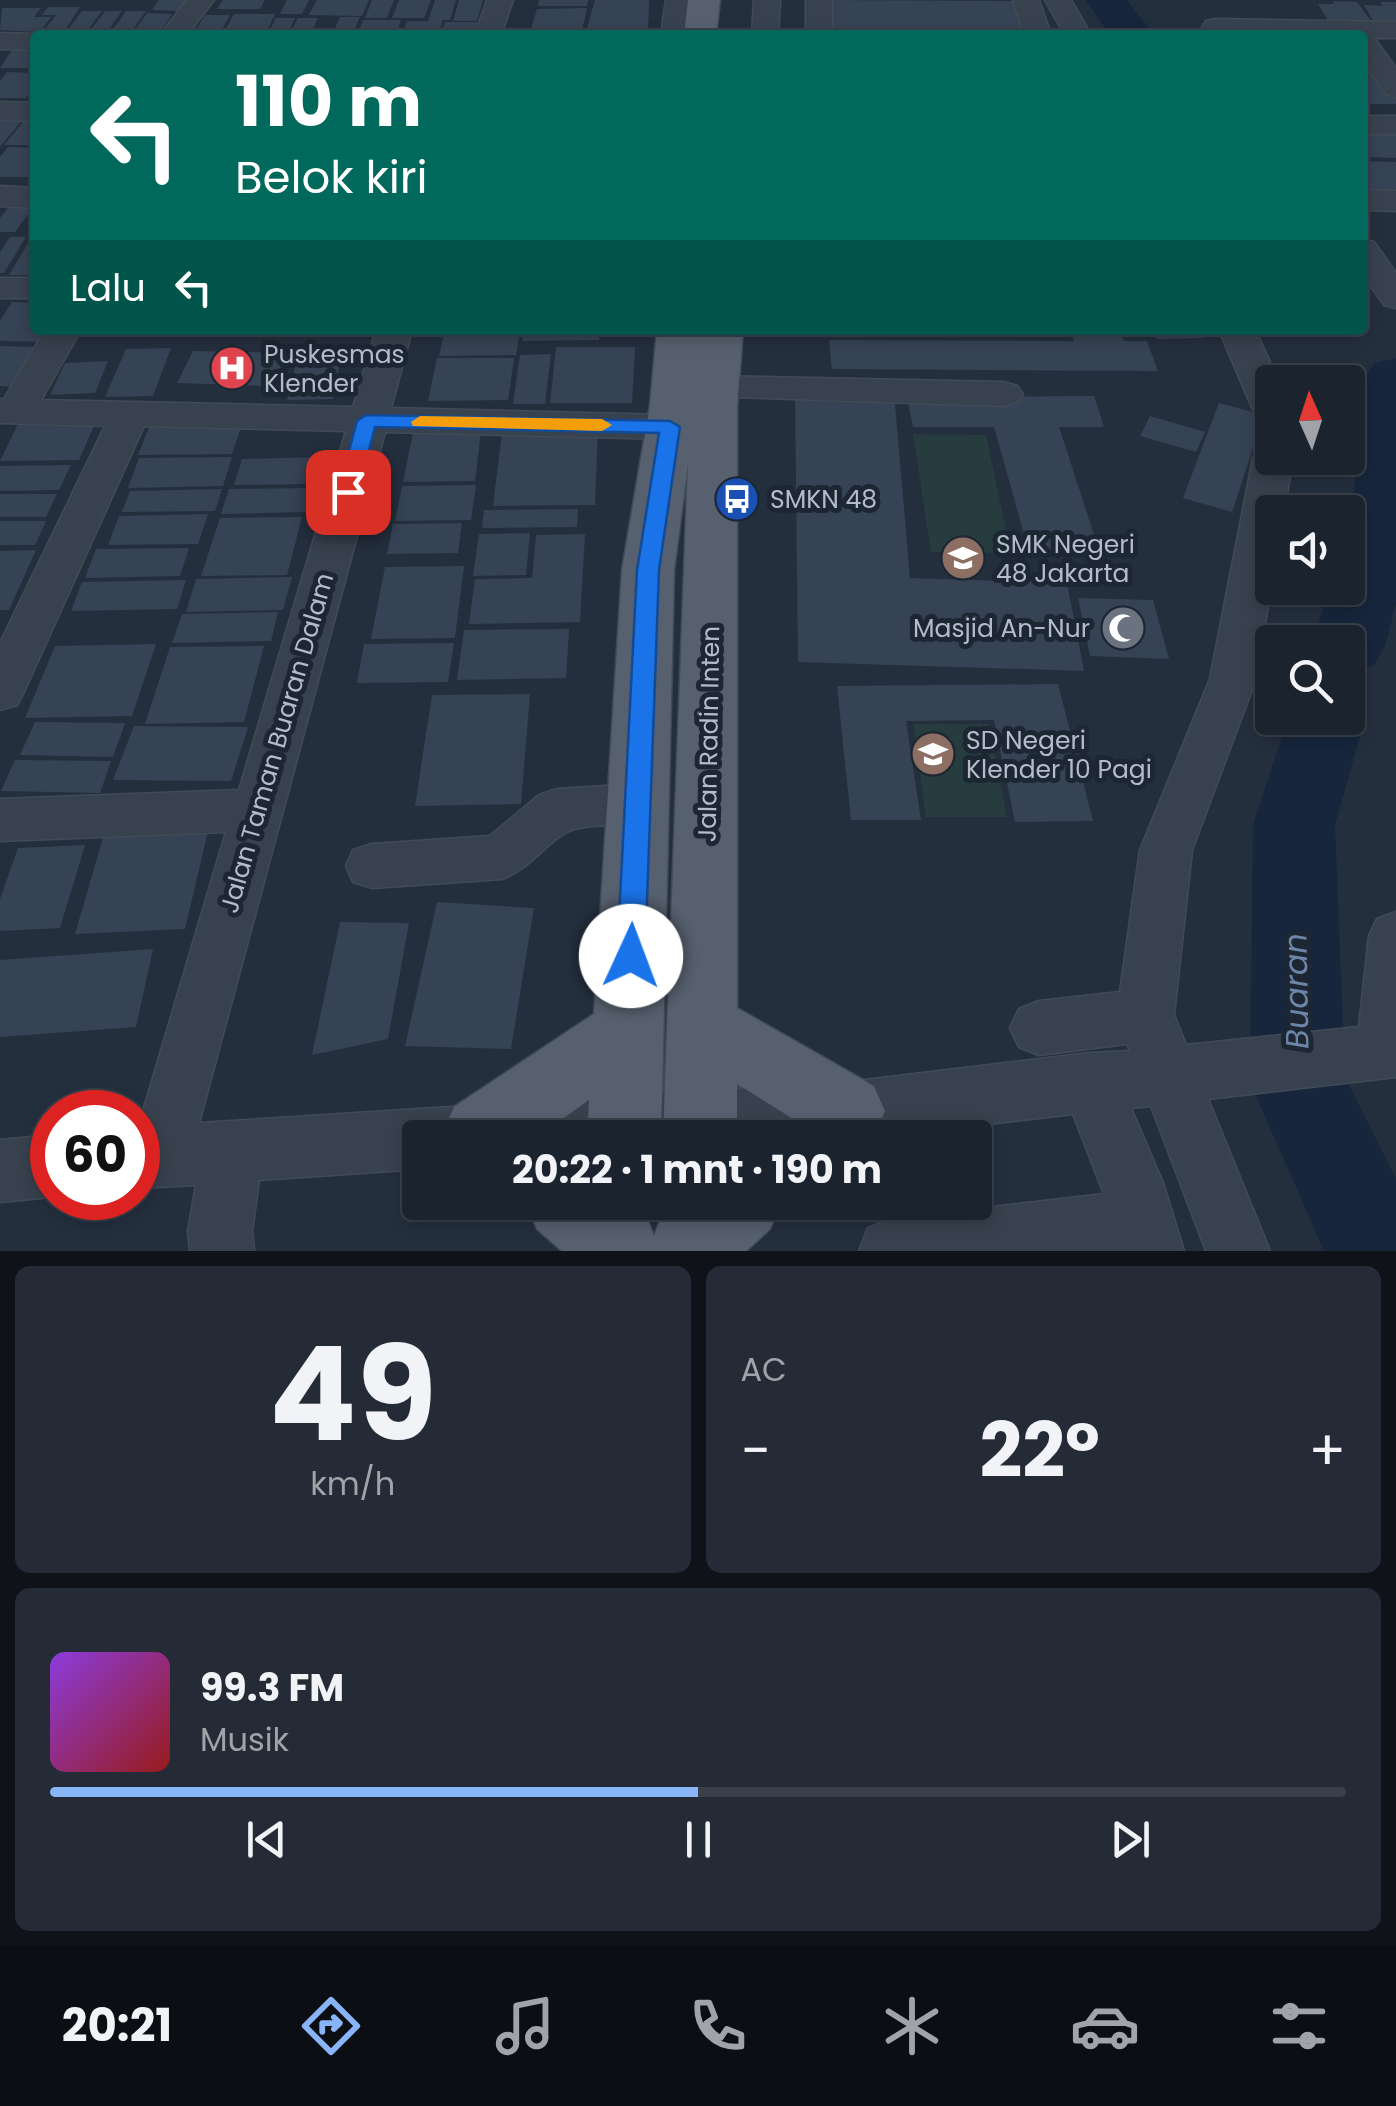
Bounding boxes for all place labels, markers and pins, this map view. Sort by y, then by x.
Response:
place label: Puskesmas Klender [264,337,405,401]
hospital icon: Puskesmas Klender [209,345,255,391]
pin [306,450,391,535]
bus stop icon: SMKN 48 [714,476,760,522]
place label: SMKN 48 [770,482,877,517]
place label: SMK Negeri 48 Jakarta [996,527,1135,591]
school or university icon: SMK Negeri 48 Jakarta [940,535,986,581]
mosque icon: Masjid An-Nur [1100,605,1146,651]
place label: Masjid An-Nur [913,611,1090,646]
place label: SD Negeri Klender 10 Pagi [966,723,1152,787]
school or university icon: SD Negeri Klender 10 Pagi [910,731,956,777]

